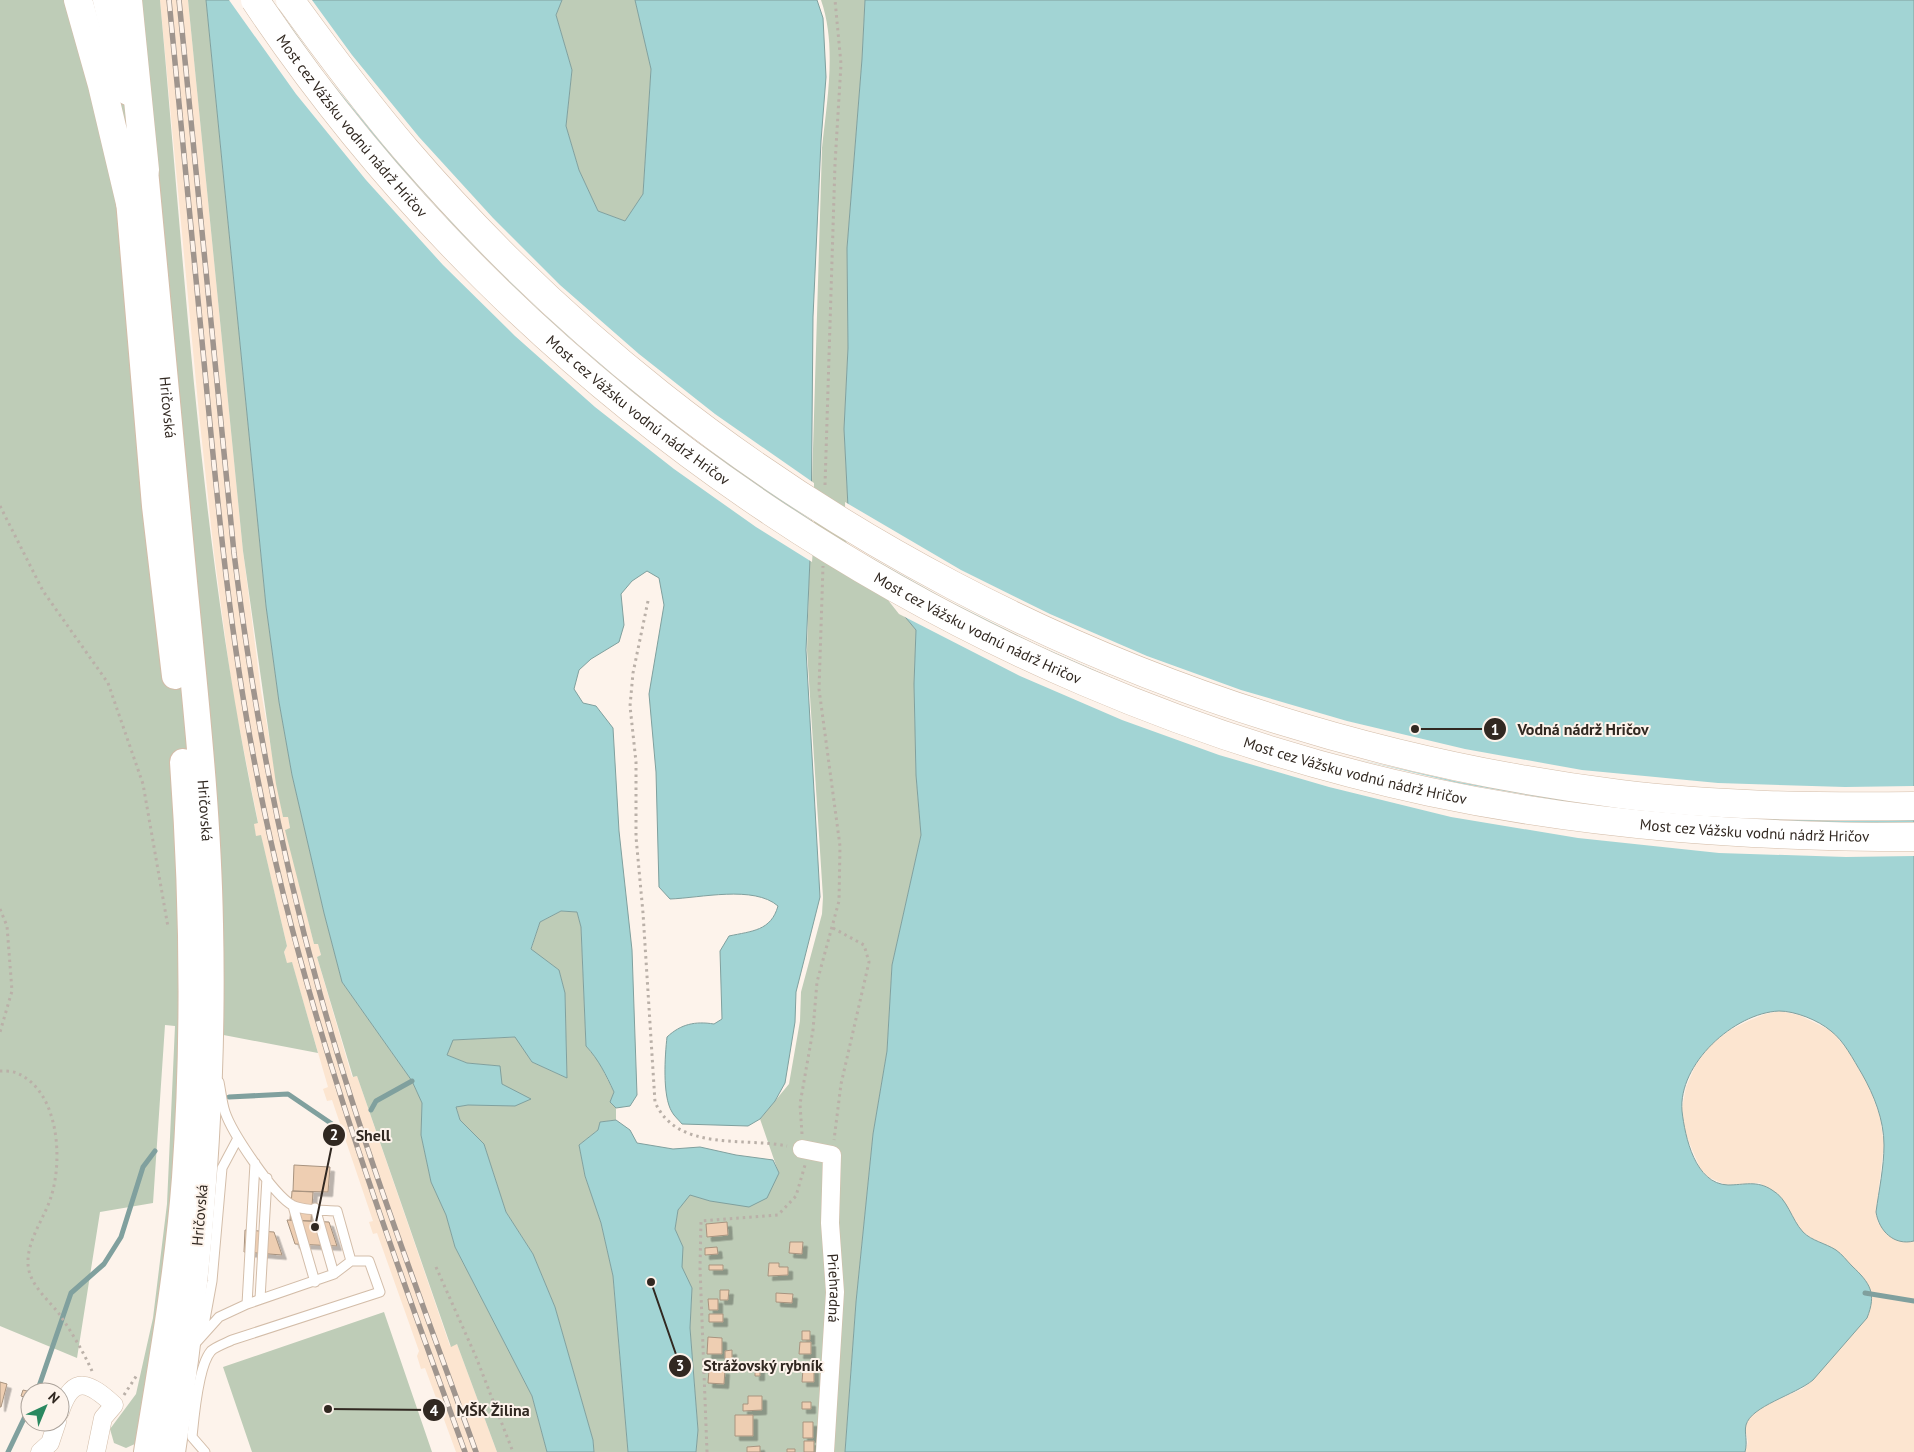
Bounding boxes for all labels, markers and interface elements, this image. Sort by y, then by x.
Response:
street label: Most cez Vážsku vodnú nádrž Hričov [273,31,432,222]
street label: Most cez Vážsku vodnú nádrž Hričov [542,331,734,490]
street label: Hričovská [156,376,180,439]
street label: Most cez Vážsku vodnú nádrž Hričov [871,568,1085,688]
callout: Vodná nádrž Hričov [1482,714,1659,745]
text: Vodná nádrž Hričov [1516,719,1649,739]
text: 1 [1491,720,1499,739]
street label: Most cez Vážsku vodnú nádrž Hričov [1241,732,1469,808]
street label: Hričovská [194,779,217,842]
street label: Most cez Vážsku vodnú nádrž Hričov [1639,814,1870,846]
callout: Shell [321,1120,401,1151]
text: 2 [330,1125,338,1144]
text: Shell [356,1125,391,1145]
street label: Hričovská [187,1183,212,1246]
street label: Priehradná [823,1253,845,1323]
callout: Strážovský rybník [668,1350,833,1381]
text: Strážovský rybník [703,1355,823,1375]
text: 3 [676,1356,684,1375]
north arrow [20,1382,70,1432]
text: N [44,1388,64,1407]
callout: MŠK Žilina [421,1395,540,1426]
text: MŠK Žilina [456,1400,530,1420]
text: 4 [430,1401,439,1420]

